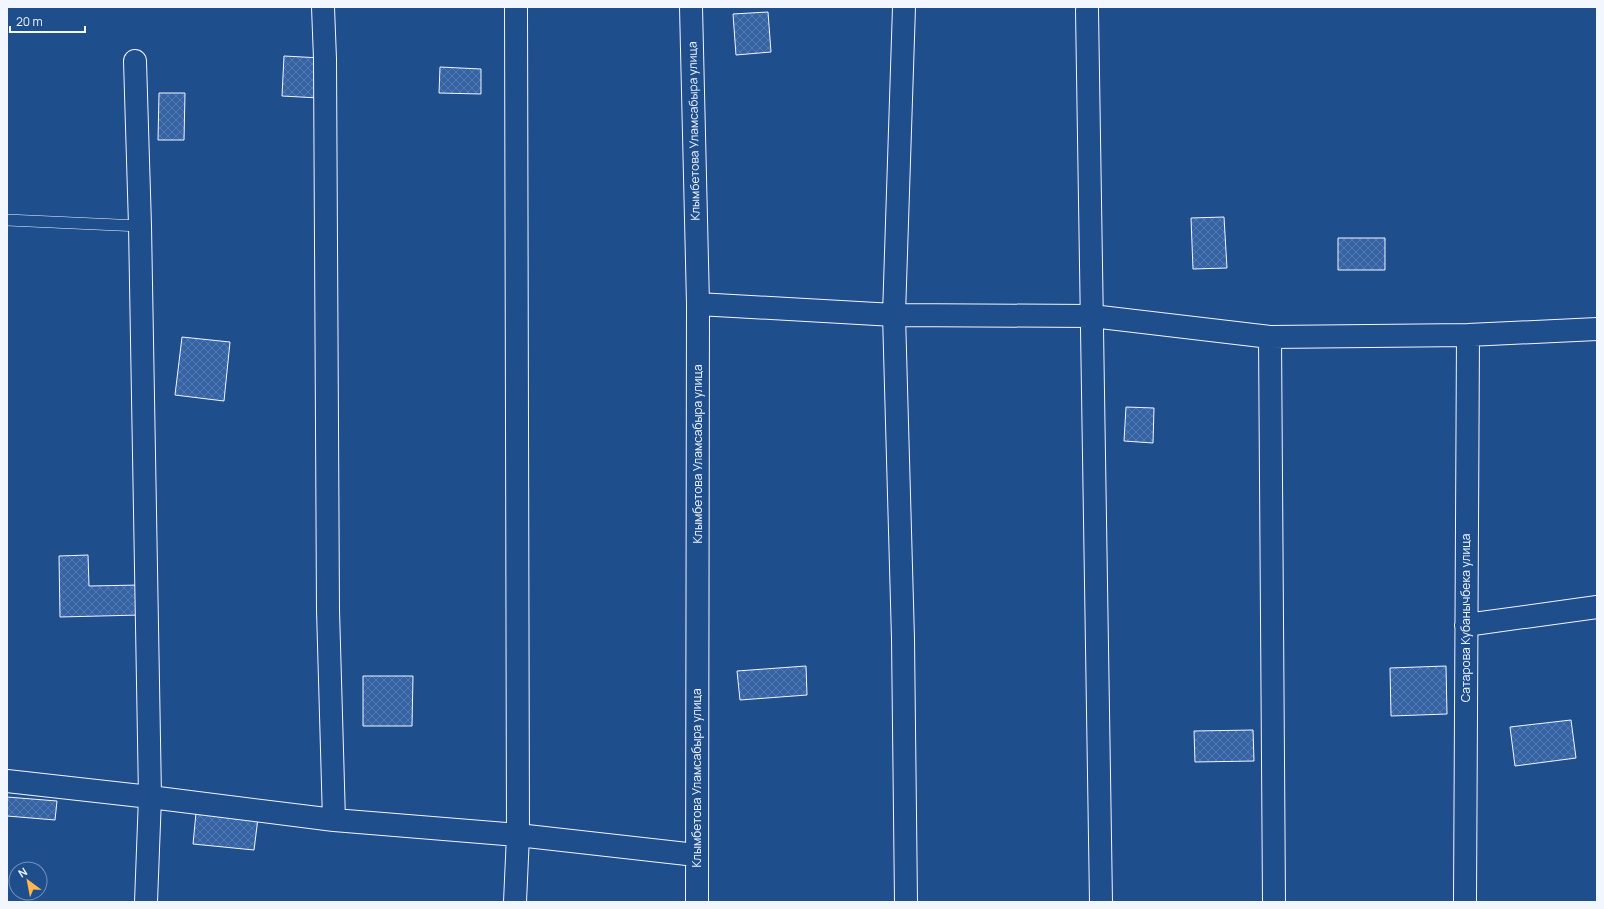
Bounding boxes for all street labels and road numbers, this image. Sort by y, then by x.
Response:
street label: Клымбетова Уламсабыра улица [683,41,704,221]
street label: Клымбетова Уламсабыра улица [689,364,706,544]
street label: Сатарова Кубанычбека улица [1457,534,1474,702]
street label: Клымбетова Уламсабыра улица [688,688,705,868]

